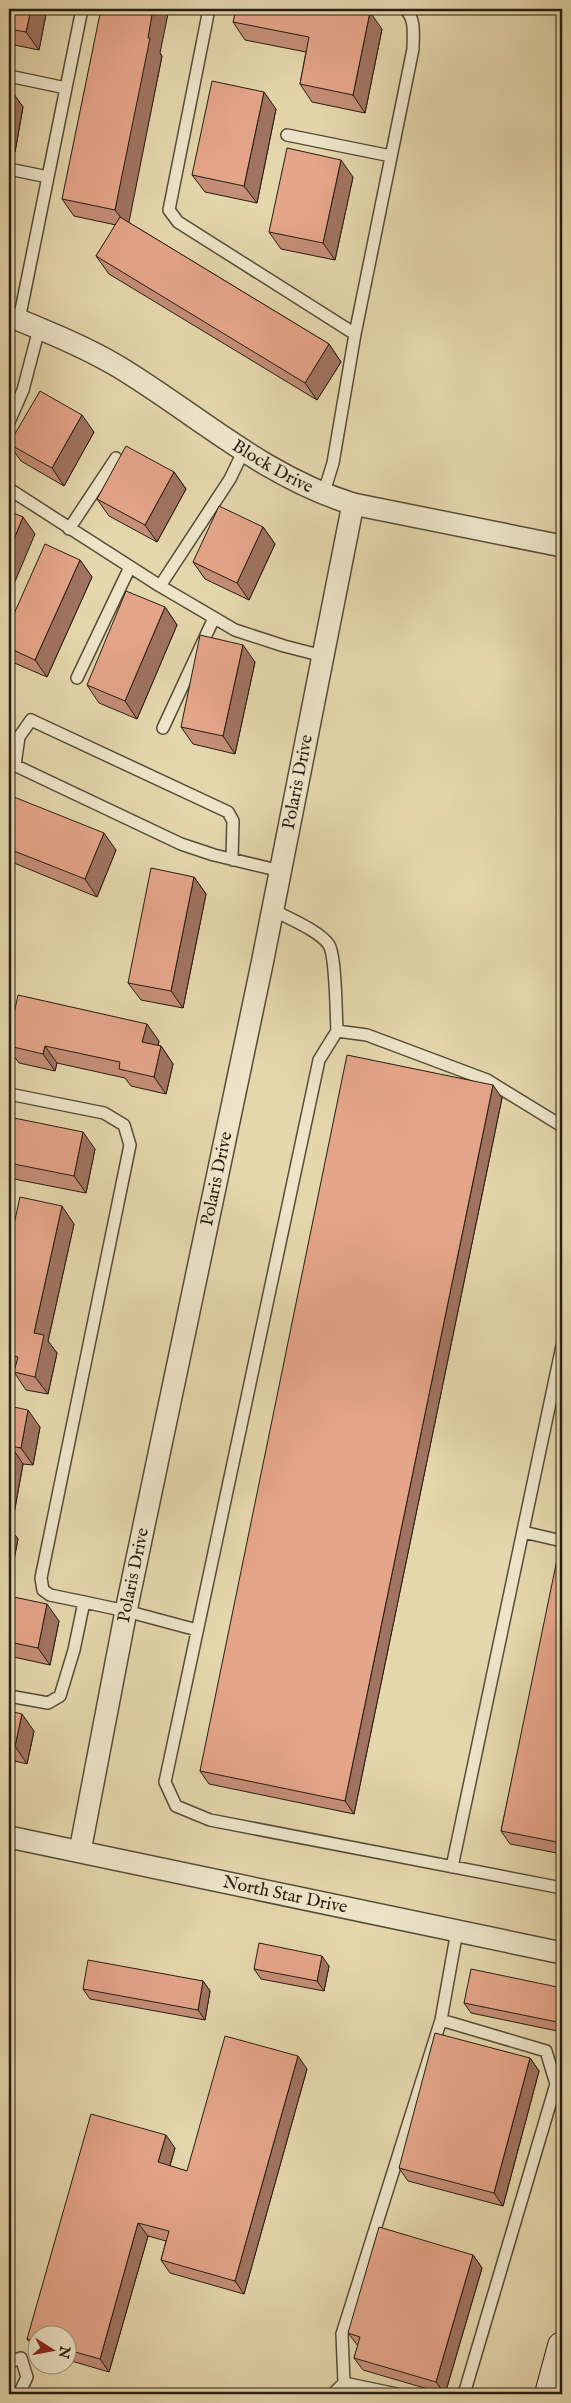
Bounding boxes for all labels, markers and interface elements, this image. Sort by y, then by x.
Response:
street label: Block Drive [227,435,317,499]
street label: Polaris Drive [277,733,319,831]
street label: Polaris Drive [196,1129,238,1228]
street label: Polaris Drive [113,1526,155,1624]
street label: North Star Drive [221,1871,349,1919]
north arrow [28,2326,78,2376]
text: N [54,2344,74,2360]

